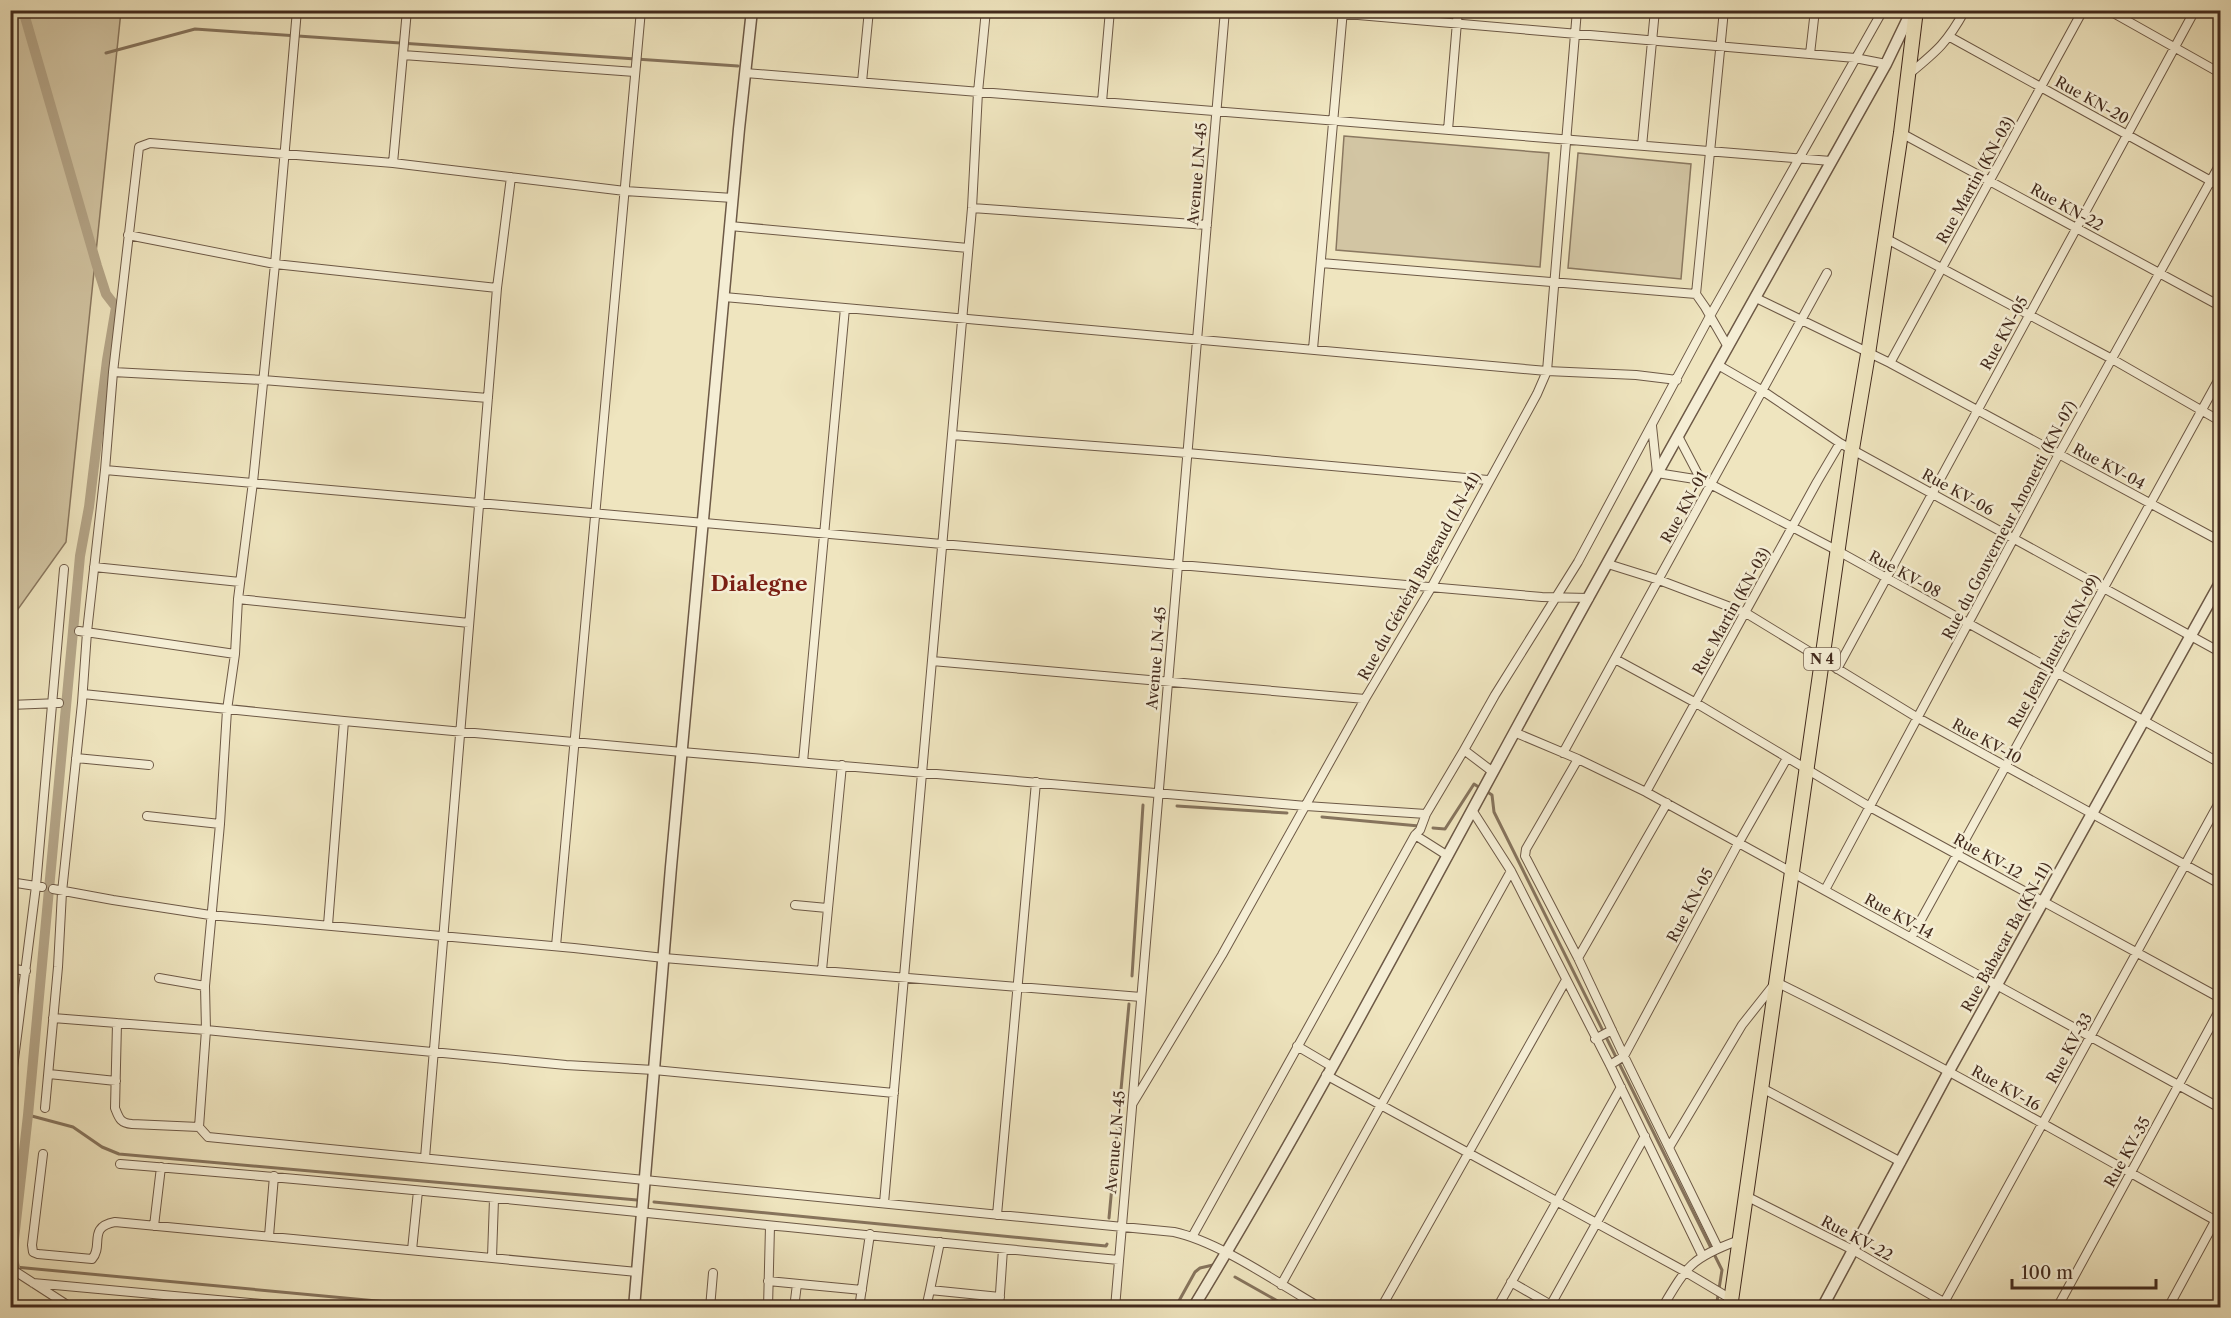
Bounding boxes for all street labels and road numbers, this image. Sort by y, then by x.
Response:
street label: Rue KN-20 [2052,72,2132,128]
street label: Rue Martin (KN-03) [1932,113,2018,247]
street label: Avenue LN-45 [1183,122,1211,227]
street label: Rue KN-22 [2027,179,2107,235]
street label: Rue KN-05 [1976,293,2032,373]
street label: Rue du Gouverneur Anonetti (KN-07) [1938,397,2080,643]
street label: Rue KV-04 [2069,439,2149,493]
street label: Rue KV-06 [1919,464,1998,520]
street label: Rue KN-01 [1656,467,1712,546]
street label: Rue du Général Bugeaud (LN-41) [1354,469,1484,683]
street label: Rue Martin (KN-03) [1688,544,1774,678]
street label: Rue KV-08 [1866,546,1945,602]
street label: Rue Jean Jaurès (KN-09) [2004,571,2104,731]
street label: Avenue LN-45 [1142,606,1170,711]
road number: N 4 [1804,648,1840,670]
street label: Rue KV-10 [1949,714,2025,768]
street label: Rue KV-12 [1950,829,2026,883]
street label: Rue Babacar Ba (KN-11) [1957,859,2055,1015]
street label: Rue KN-05 [1663,865,1717,945]
street label: Rue KV-14 [1861,889,1937,943]
street label: Rue KV-33 [2042,1009,2096,1087]
street label: Rue KV-16 [1968,1061,2044,1115]
street label: Avenue LN-45 [1101,1090,1129,1195]
street label: Rue KV-35 [2100,1113,2154,1191]
street label: Rue KV-22 [1818,1211,1896,1265]

